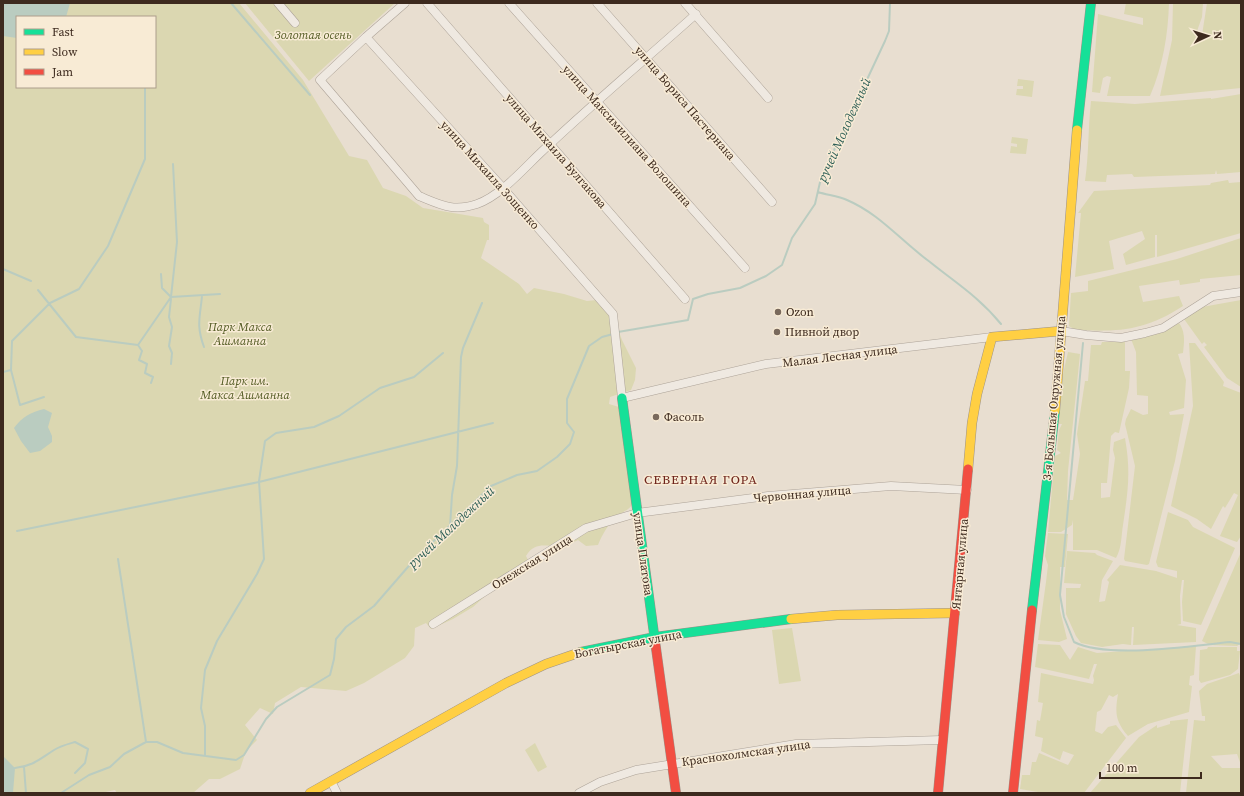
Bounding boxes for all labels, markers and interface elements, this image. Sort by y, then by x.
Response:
legend [16,16,156,88]
north arrow [1188,16,1228,56]
text: Fast [52,24,74,40]
park label: Золотая осень [275,27,352,43]
text: N [1210,31,1225,40]
street label: улица Бориса Пастернака [631,43,740,164]
text: Slow [52,44,78,60]
street label: улица Максимилиана Волошина [559,62,696,211]
text: Jam [51,64,73,80]
water label: ручей Молодежный [813,75,875,186]
street label: улица Михаила Булгакова [502,90,611,212]
street label: улица Михаила Зощенко [437,117,543,233]
place label: Ozon [786,304,814,320]
marker: Ozon [773,307,783,317]
street label: 3-я Большая Окружная улица [1039,314,1069,481]
park label: Парк Макса Ашманна [207,319,273,349]
place label: Пивной двор [785,324,859,340]
marker: Пивной двор [772,327,782,337]
street label: Малая Лесная улица [782,341,899,371]
park label: Парк им. Макса Ашманна [199,373,290,403]
place label: Фасоль [664,409,704,425]
marker: Фасоль [651,412,661,422]
district label: СЕВЕРНАЯ ГОРА [644,471,758,488]
water label: ручей Молодежный [403,482,498,572]
street label: Червонная улица [752,482,852,506]
street label: улица Платова [629,511,657,598]
street label: Янтарная улица [948,517,972,610]
street label: Онежская улица [489,530,576,593]
street label: Богатырская улица [573,626,684,662]
street label: Краснохолмская улица [681,736,812,770]
scale bar [1100,754,1201,780]
text: 100 m [1106,760,1138,776]

